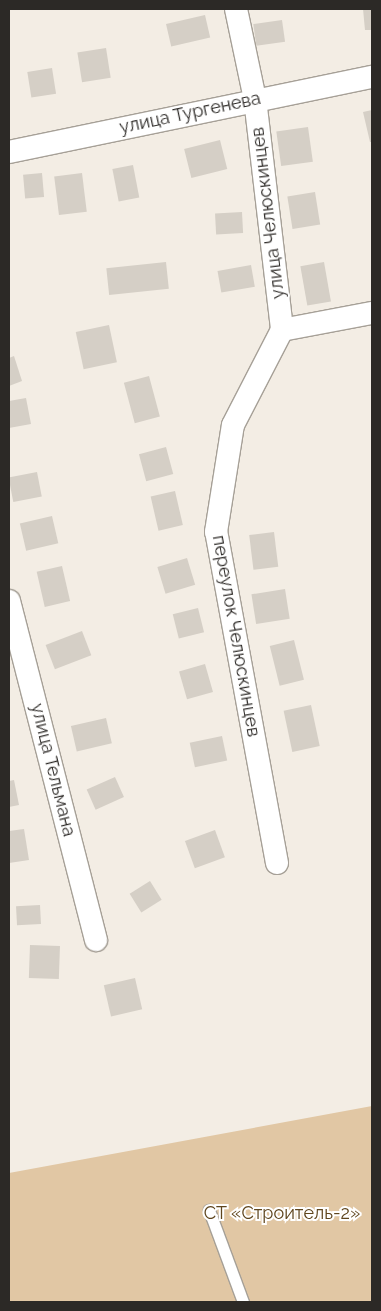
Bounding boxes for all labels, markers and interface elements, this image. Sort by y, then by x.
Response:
street label: улица Тургенева [117,87,263,139]
street label: улица Челюскинцев [247,126,289,300]
street label: переулок Челюскинцев [208,534,264,738]
street label: улица Тельмана [26,701,80,839]
park label: СТ «Строитель-2» [203,1202,361,1224]

